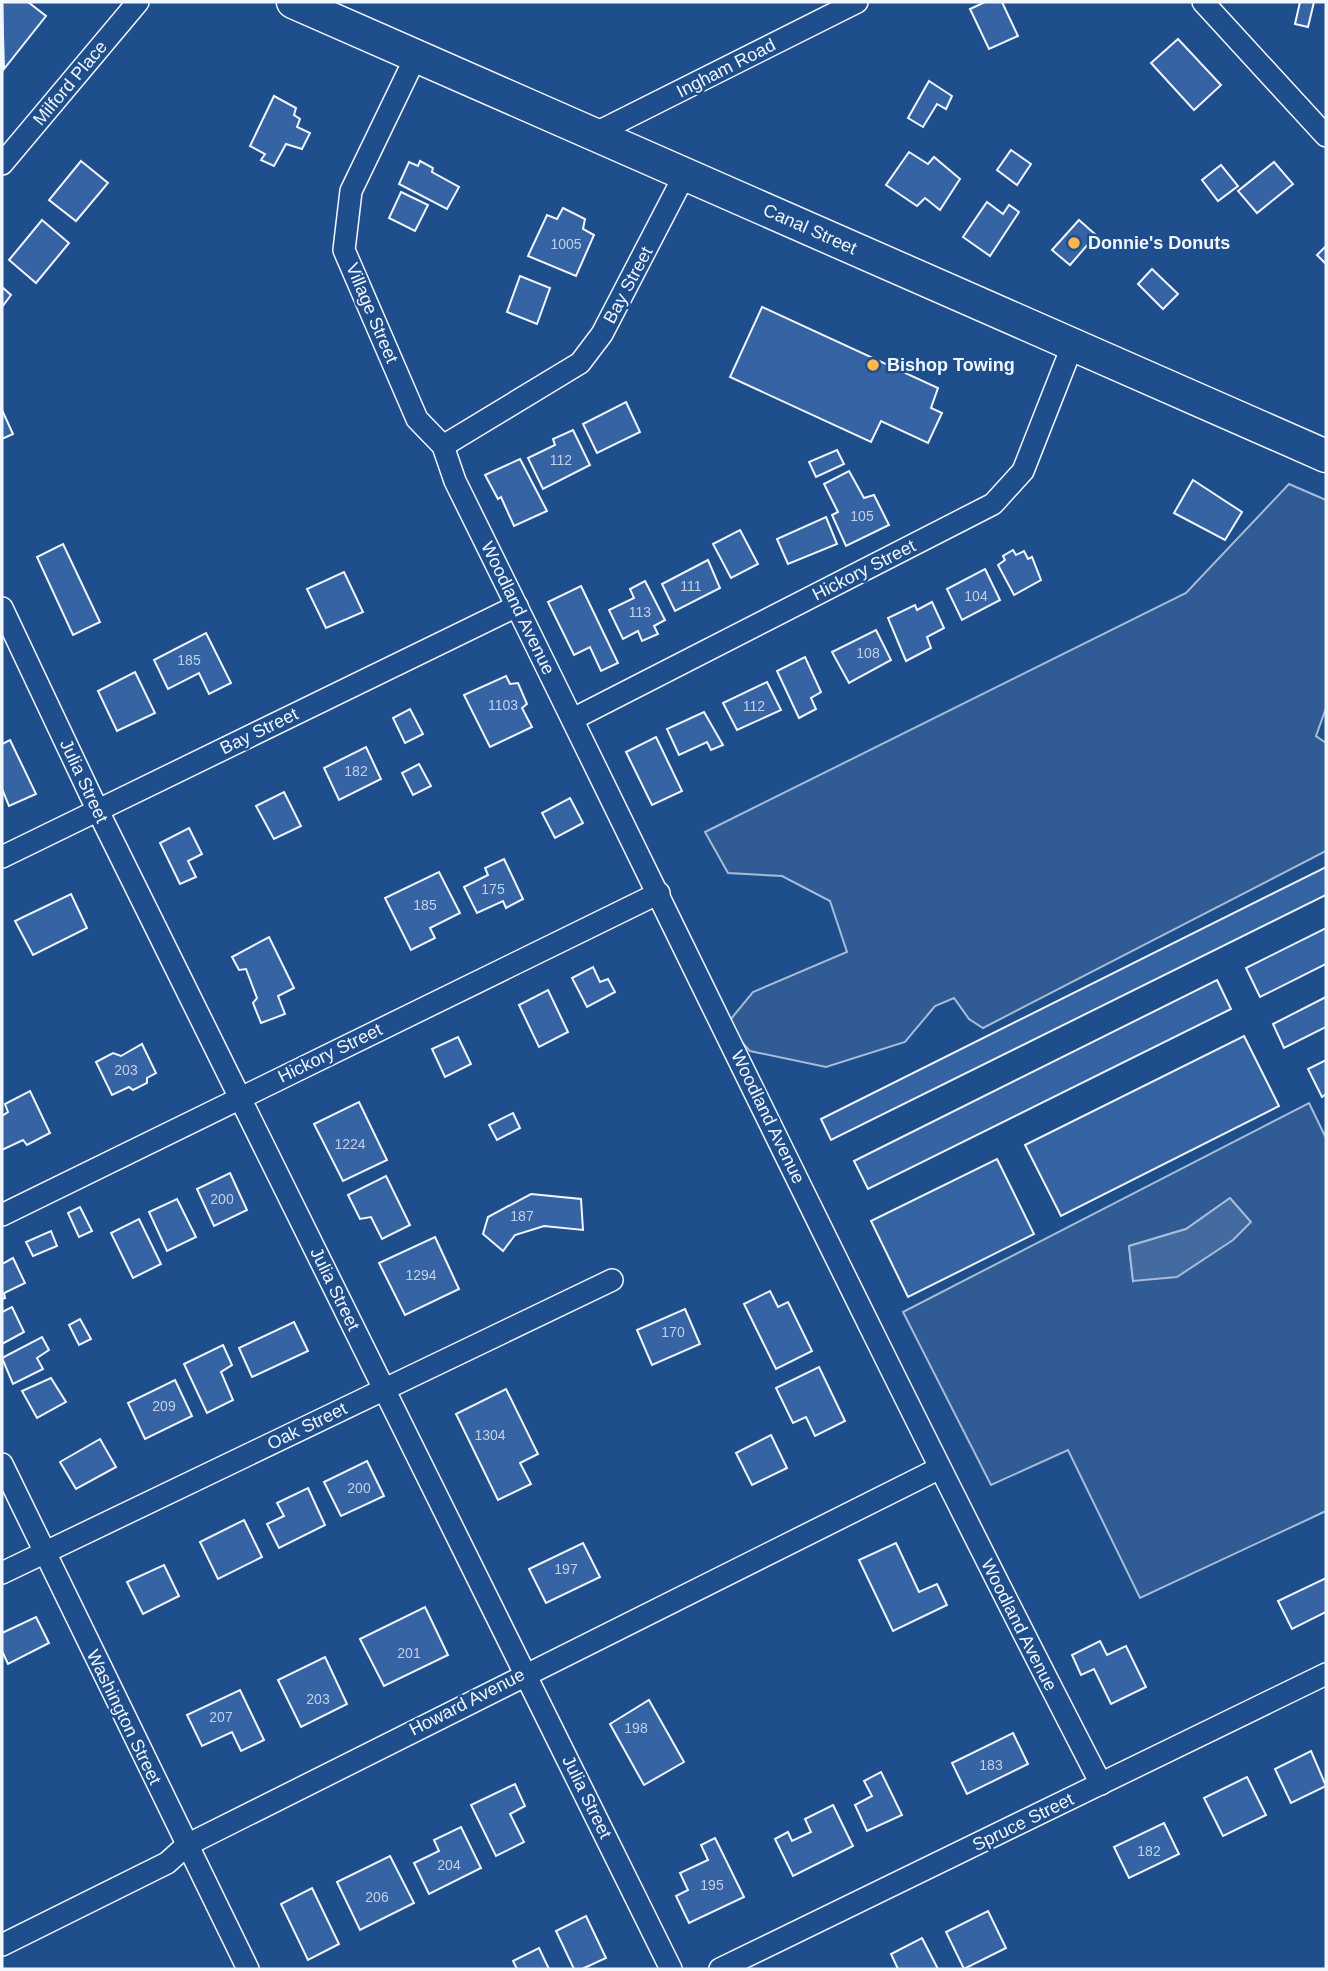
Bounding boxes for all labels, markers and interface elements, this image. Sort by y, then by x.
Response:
street label: Ingham Road [673,35,779,101]
street label: Milford Place [29,37,111,129]
street label: Canal Street [760,200,860,258]
place label: Donnie's Donuts [1088,233,1230,253]
marker: Donnie's Donuts [1066,235,1082,251]
house number: 1005 [550,236,582,252]
street label: Bay Street [599,243,657,327]
street label: Village Street [342,260,402,366]
place label: Bishop Towing [887,355,1015,375]
marker: Bishop Towing [865,357,881,373]
house number: 112 [550,452,572,468]
house number: 105 [850,508,874,524]
street label: Hickory Street [809,535,919,605]
street label: Woodland Avenue [477,538,559,678]
house number: 111 [680,578,702,594]
house number: 104 [964,588,988,604]
house number: 113 [629,604,651,620]
house number: 108 [856,645,880,661]
house number: 185 [177,652,201,668]
house number: 1103 [488,697,518,713]
house number: 112 [743,698,765,714]
street label: Bay Street [217,704,301,758]
street label: Julia Street [56,736,112,826]
house number: 182 [344,763,368,779]
house number: 175 [481,881,505,897]
house number: 185 [413,897,437,913]
street label: Hickory Street [275,1019,385,1087]
street label: Woodland Avenue [727,1047,809,1187]
house number: 203 [114,1062,138,1078]
house number: 1224 [334,1136,366,1152]
house number: 200 [210,1191,234,1207]
house number: 187 [510,1208,534,1224]
street label: Julia Street [306,1244,364,1334]
house number: 1294 [405,1267,437,1283]
house number: 170 [661,1324,685,1340]
house number: 209 [152,1398,176,1414]
street label: Oak Street [264,1398,350,1454]
house number: 1304 [474,1427,506,1443]
house number: 200 [347,1480,371,1496]
street label: Woodland Avenue [977,1556,1061,1694]
house number: 197 [554,1561,578,1577]
house number: 201 [397,1645,421,1661]
street label: Washington Street [83,1646,165,1788]
street label: Howard Avenue [406,1664,528,1740]
house number: 203 [306,1691,330,1707]
house number: 207 [209,1709,233,1725]
house number: 198 [624,1720,648,1736]
street label: Julia Street [558,1752,616,1842]
house number: 183 [979,1757,1003,1773]
street label: Spruce Street [969,1789,1077,1855]
house number: 182 [1137,1843,1161,1859]
house number: 204 [437,1857,461,1873]
house number: 195 [700,1877,724,1893]
house number: 206 [365,1889,389,1905]

